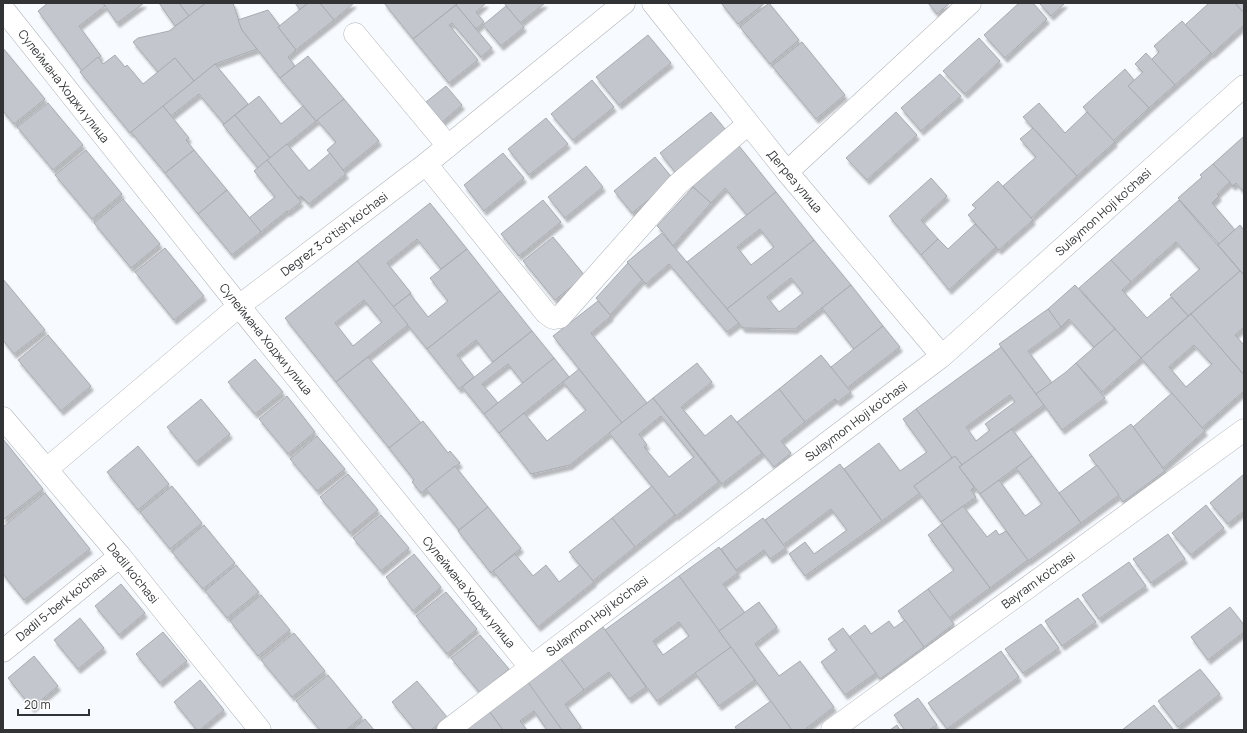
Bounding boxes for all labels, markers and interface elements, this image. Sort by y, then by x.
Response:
street label: Сулеймана Ходжи улица [14,26,114,146]
street label: Дегрез улица [764,146,826,216]
street label: Sulaymon Hoji ko'chasi [1051,164,1155,260]
street label: Degrez 3-o'tish ko'chasi [277,188,391,280]
street label: Сулеймана Ходжи улица [216,279,316,399]
street label: Sulaymon Hoji ko'chasi [801,377,911,465]
street label: Сулеймана Ходжи улица [419,532,519,652]
street label: Dadil ko'chasi [103,539,163,607]
street label: Bayram ko'chasi [998,548,1078,612]
street label: Dadil 5-berk ko'chasi [12,561,110,645]
street label: Sulaymon Hoji ko'chasi [542,572,652,660]
scale bar [18,691,89,717]
text: 20 m [24,696,51,713]

